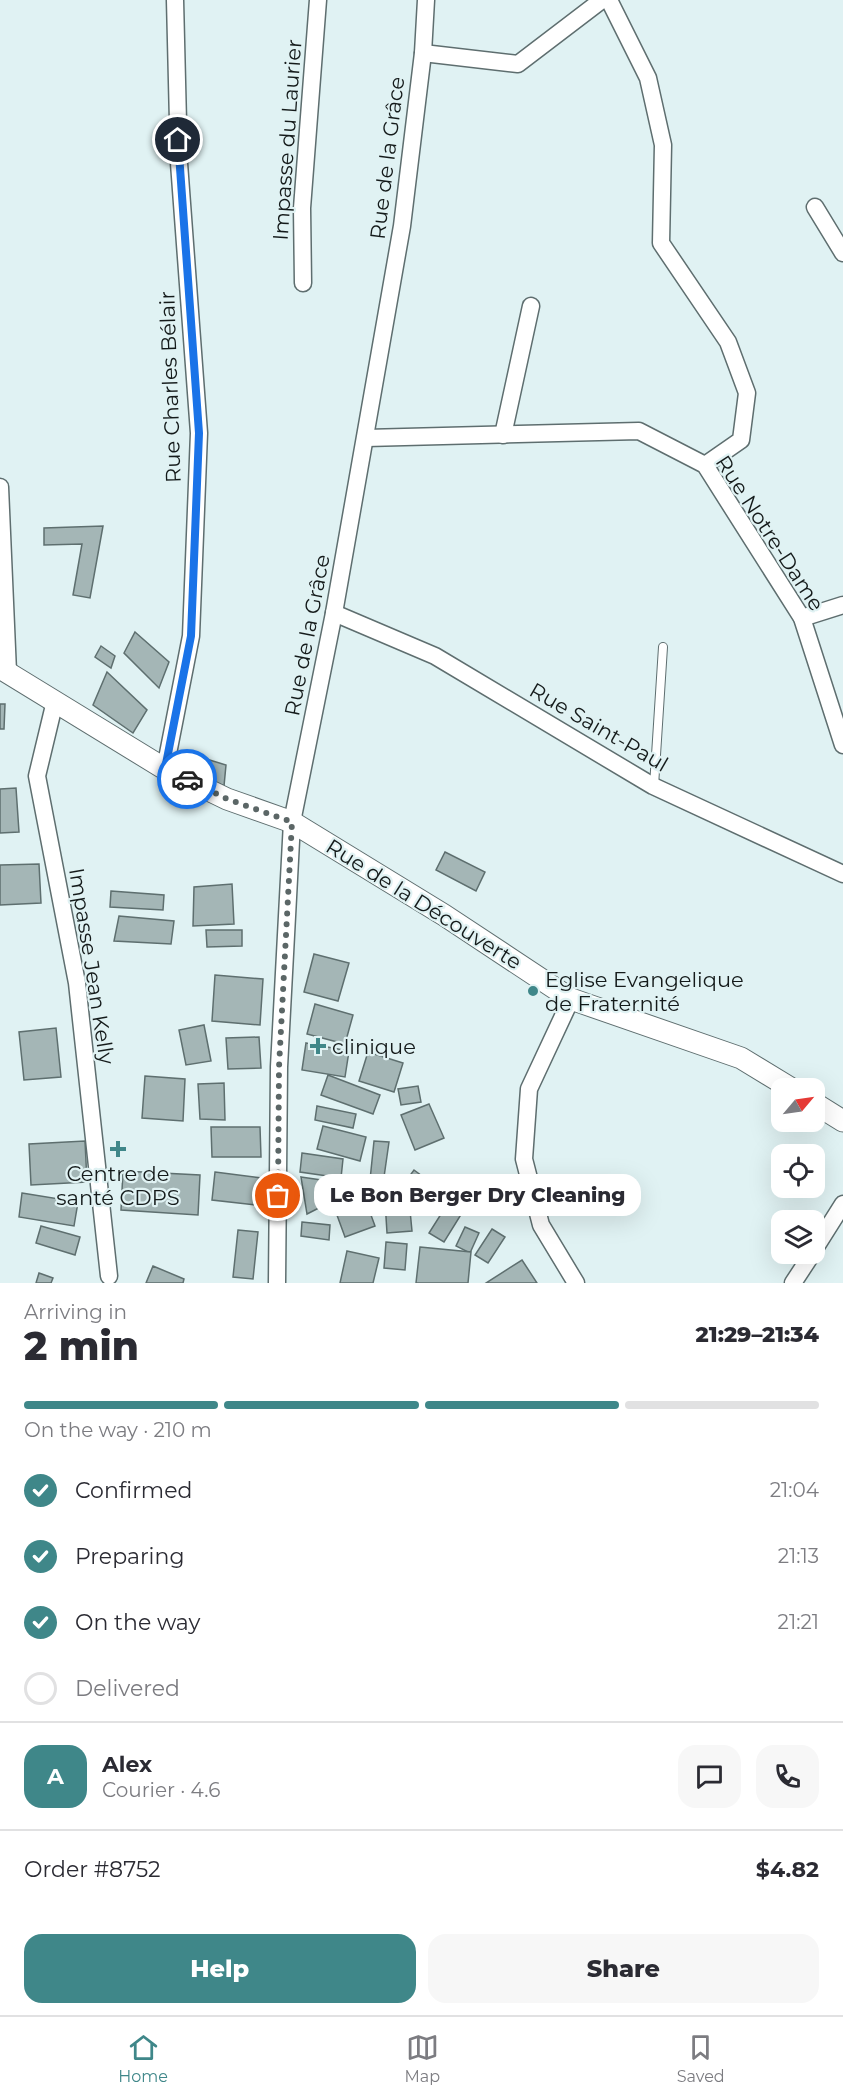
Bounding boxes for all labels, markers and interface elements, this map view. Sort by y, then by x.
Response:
street label: Impasse du Laurier [267,39,307,241]
street label: Rue de la Grâce [365,75,409,241]
pin [152,114,203,165]
icon: home [161,123,194,156]
street label: Rue Charles Bélair [154,291,186,483]
street label: Rue Notre-Dame [710,451,830,615]
street label: Rue de la Grâce [279,552,335,718]
street label: Rue Saint-Paul [525,677,673,777]
courier [157,749,217,809]
icon: car [171,763,204,796]
street label: Rue de la Découverte [322,834,526,974]
street label: Impasse Jean Kelly [64,866,120,1067]
place label: Eglise Evangelique de Fraternité [545,967,744,1016]
marker: Eglise Evangelique de Fraternité [526,984,540,998]
place label: clinique [332,1034,416,1059]
marker: clinique [309,1037,327,1055]
north arrow [771,1078,825,1132]
map controls [771,1078,825,1264]
marker: Centre de santé CDPS [109,1140,127,1158]
button: locate [771,1144,825,1198]
place label: Centre de santé CDPS [56,1161,180,1210]
pin [252,1170,303,1221]
callout: Le Bon Berger Dry Cleaning [314,1175,641,1217]
icon: bag [261,1179,294,1212]
text: Le Bon Berger Dry Cleaning [330,1183,625,1207]
button: layers [771,1210,825,1264]
text: Arriving in [24,1300,127,1324]
text: 21:29–21:34 [696,1321,819,1348]
text: 2 min [24,1322,139,1370]
text: On the way · 210 m [24,1418,212,1442]
icon: check [24,1474,57,1507]
text: Confirmed [75,1477,192,1504]
text: 21:04 [770,1478,819,1502]
icon: check [24,1540,57,1573]
text: Preparing [75,1543,184,1570]
text: 21:13 [778,1544,819,1568]
icon: check [24,1606,57,1639]
text: On the way [75,1609,200,1636]
text: 21:21 [778,1610,819,1634]
text: Delivered [75,1675,180,1702]
button: chat [678,1745,741,1808]
button: phone [756,1745,819,1808]
text: Alex [102,1751,152,1778]
text: A [47,1763,64,1790]
text: Courier · 4.6 [102,1778,220,1802]
text: Order #8752 [24,1856,161,1883]
text: $4.82 [756,1856,819,1883]
button: Help [24,1934,416,2003]
button: Share [428,1934,819,2003]
tab: Home [118,2031,168,2086]
tab: Map [405,2031,440,2086]
tab: Saved [677,2031,725,2086]

